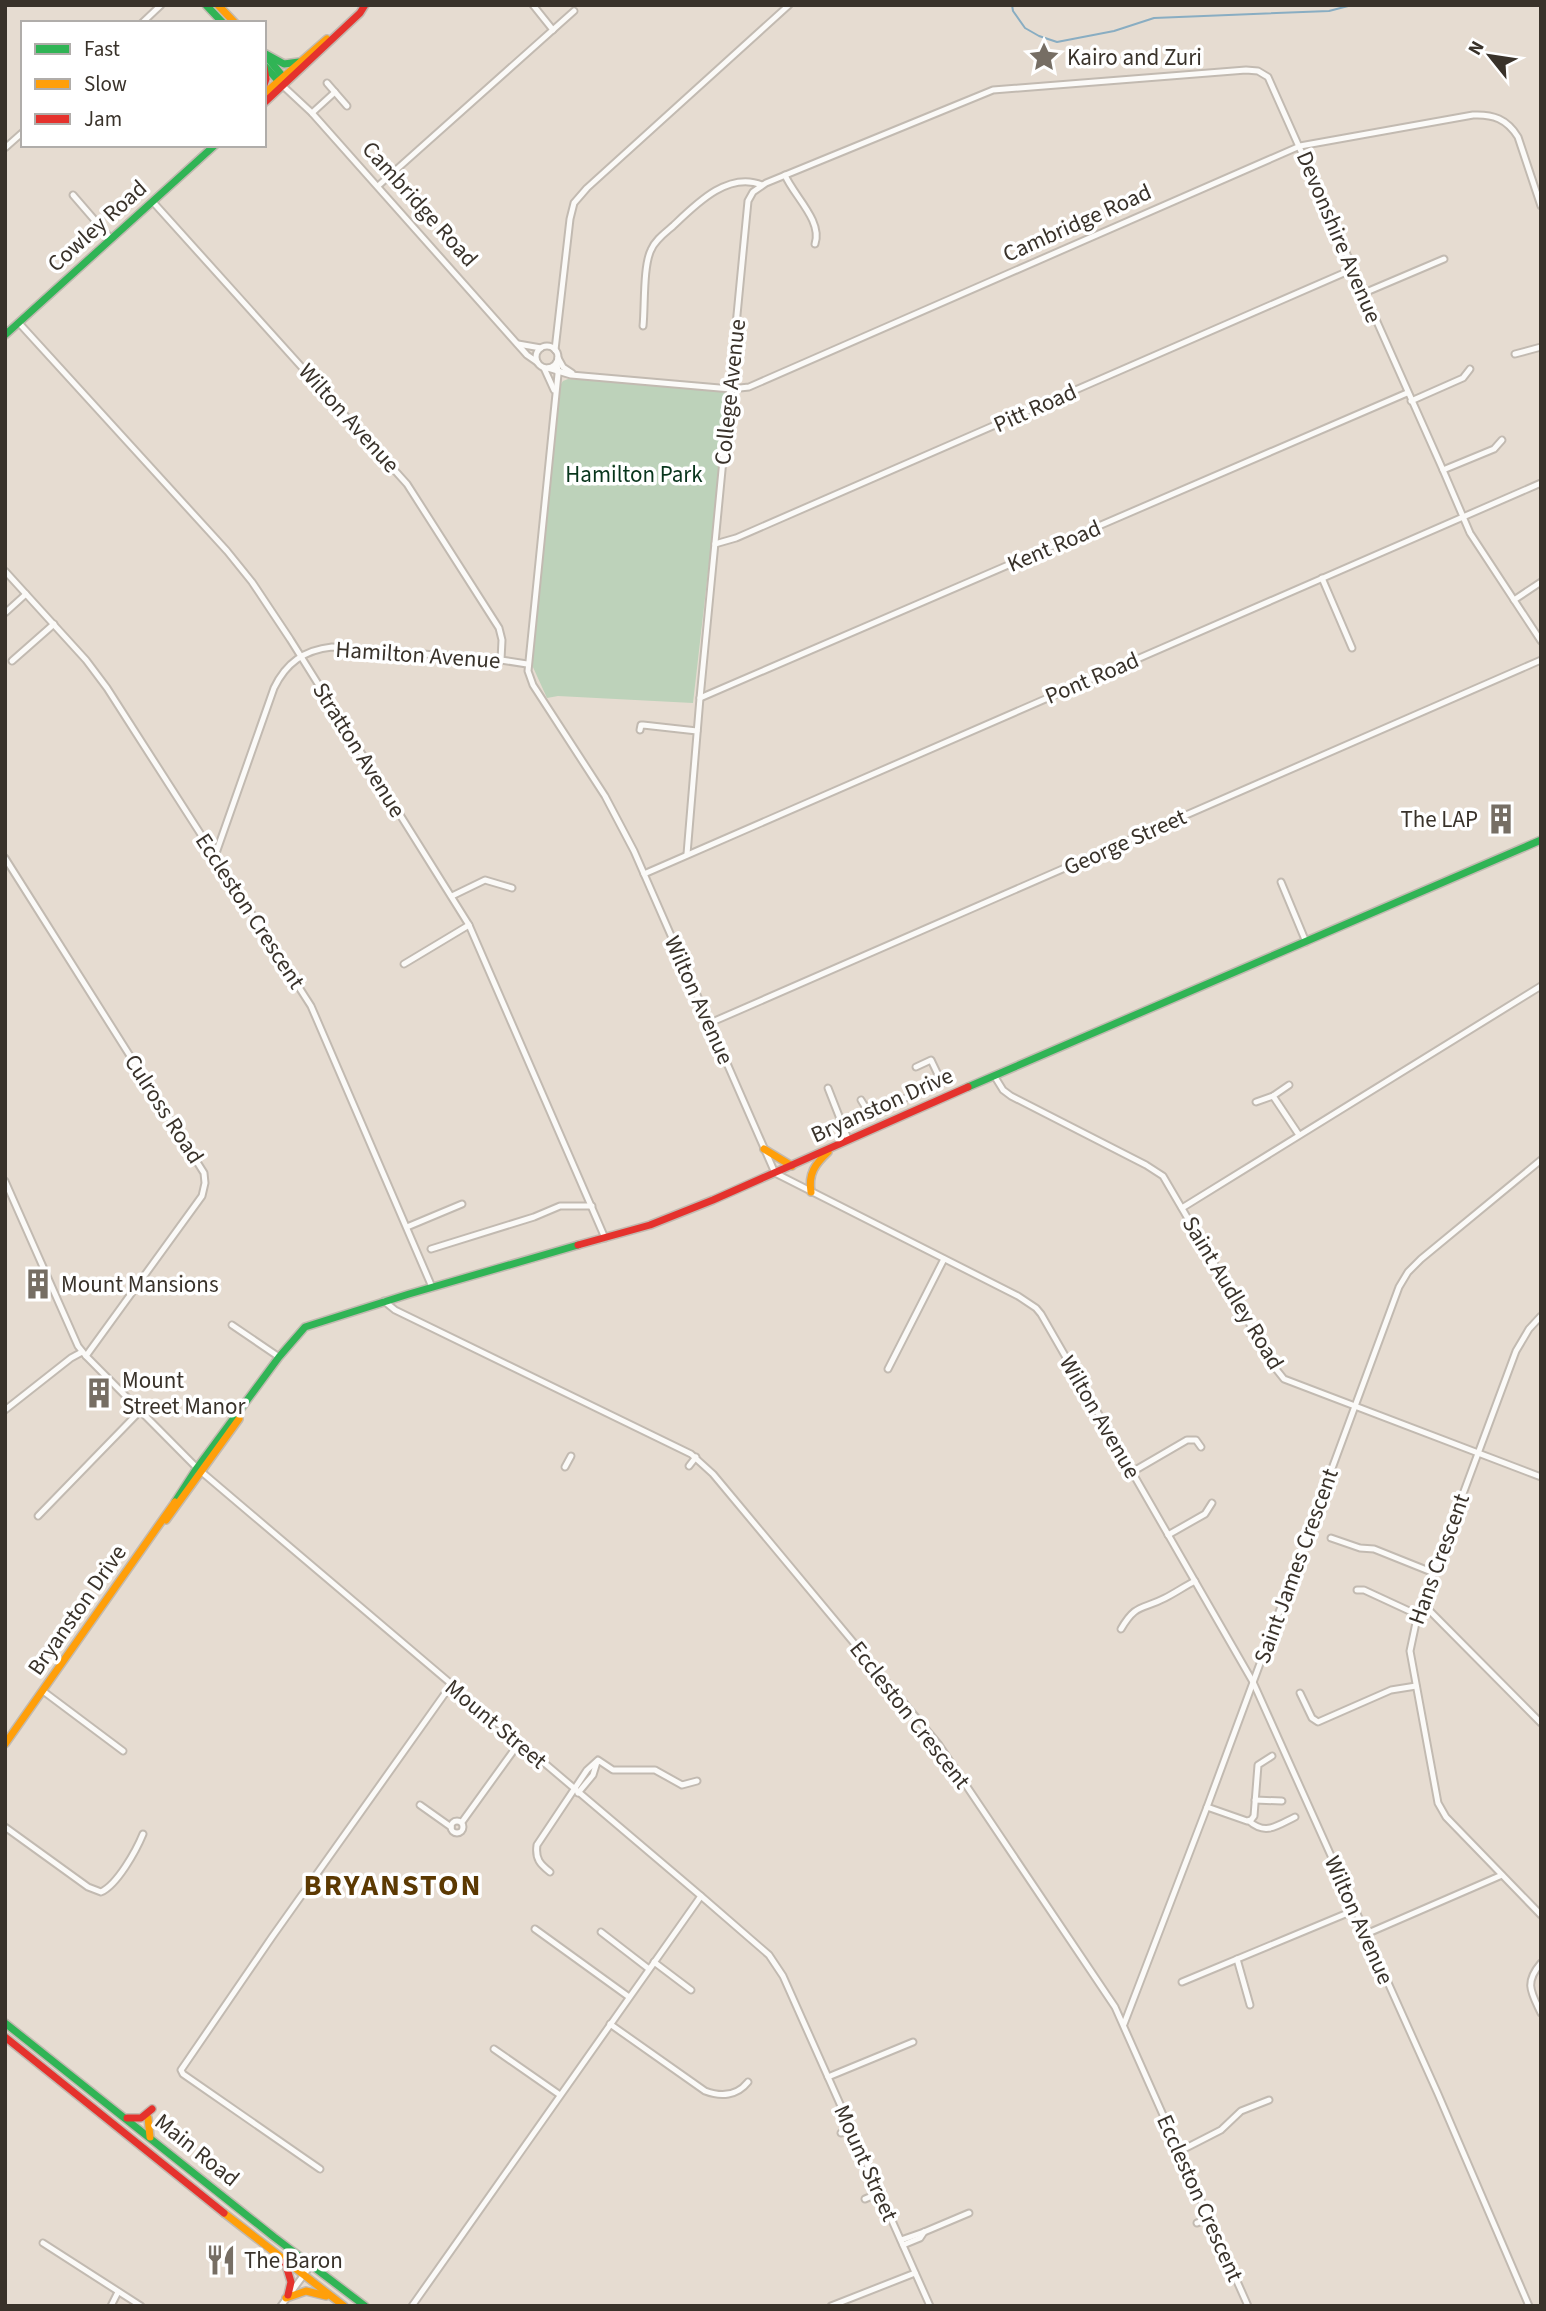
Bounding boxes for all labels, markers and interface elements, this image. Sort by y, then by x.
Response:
legend [21,21,266,147]
north arrow [1455,21,1525,91]
text: Fast [84,34,120,64]
text: N [1462,36,1491,60]
place icon: Kairo and Zuri [1027,40,1061,74]
place label: Kairo and Zuri [1067,41,1202,74]
text: Slow [84,69,127,99]
text: Jam [84,104,122,134]
street label: Cambridge Road [354,134,486,274]
street label: Devonshire Avenue [1288,146,1390,328]
street label: Cowley Road [40,172,154,280]
street label: Cambridge Road [997,175,1157,271]
street label: College Avenue [706,317,754,467]
street label: Wilton Avenue [291,356,407,480]
street label: Pitt Road [988,375,1082,441]
park label: Hamilton Park [565,458,703,491]
street label: Kent Road [1002,511,1106,581]
street label: Hamilton Avenue [334,633,502,677]
street label: Pont Road [1040,643,1144,713]
street label: Stratton Avenue [304,676,414,824]
street label: George Street [1059,800,1192,884]
building icon: The LAP [1484,802,1518,836]
place label: The LAP [1400,803,1478,836]
street label: Eccleston Crescent [187,827,313,995]
street label: Wilton Avenue [656,930,742,1070]
street label: Culross Road [116,1048,212,1170]
street label: Bryanston Drive [806,1059,958,1151]
street label: Saint Audley Road [1174,1210,1292,1376]
building icon: Mount Mansions [21,1267,55,1301]
place label: Mount Mansions [61,1268,219,1301]
street label: Wilton Avenue [1051,1349,1149,1485]
place label: Mount Street Manor [122,1364,247,1423]
building icon: Mount Street Manor [82,1376,116,1410]
street label: Saint James Crescent [1245,1464,1347,1668]
street label: Hans Crescent [1400,1489,1478,1629]
street label: Bryanston Drive [20,1538,134,1682]
street label: Eccleston Crescent [842,1634,978,1796]
street label: Mount Street [438,1671,554,1777]
street label: Wilton Avenue [1316,1850,1402,1990]
district label: BRYANSTON [304,1864,482,1907]
street label: Mount Street [826,2100,906,2227]
street label: Main Road [148,2106,246,2194]
street label: Eccleston Crescent [1148,2109,1252,2287]
restaurant icon: The Baron [204,2243,238,2277]
place label: The Baron [244,2244,343,2277]

